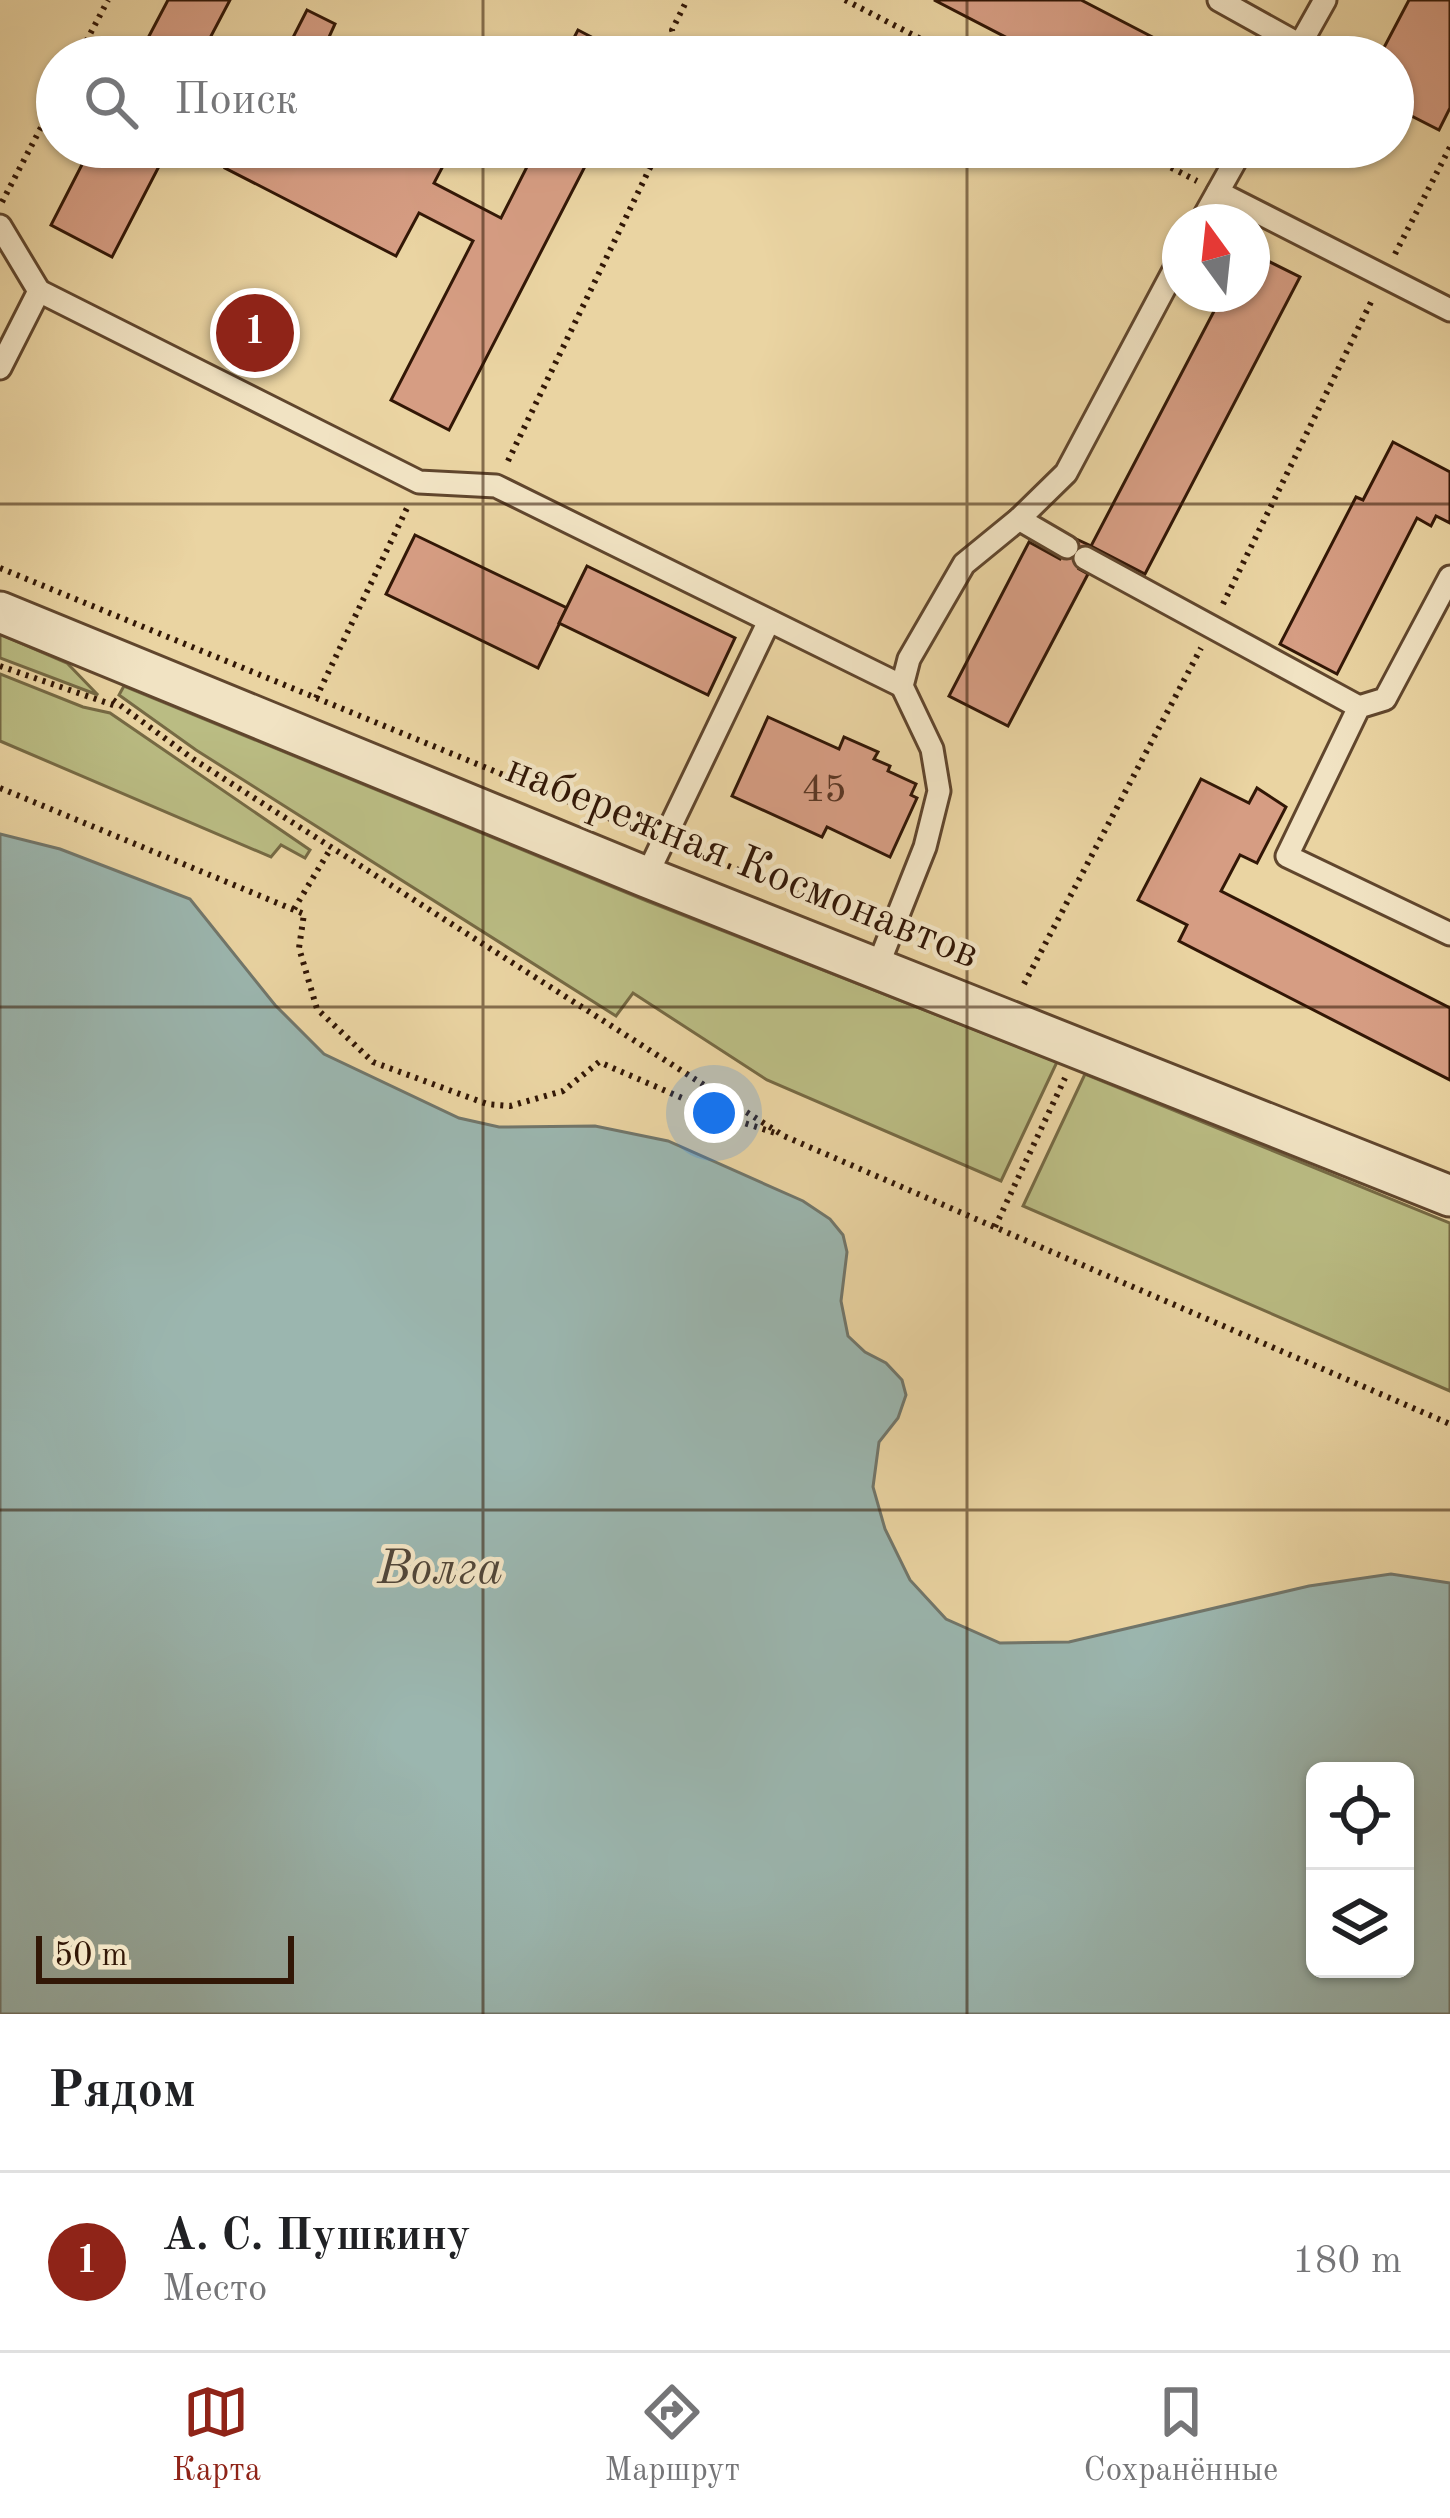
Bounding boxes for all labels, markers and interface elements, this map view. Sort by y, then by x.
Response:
search box [36,36,1414,168]
icon: search [78,69,144,135]
text: Поиск [174,79,298,124]
north arrow [1162,204,1270,312]
pin: 1 [216,288,294,378]
street label: набережная Космонавтов [499,747,985,979]
house number: 45 [801,771,847,810]
your location [684,1083,744,1143]
water label: Волга [376,1546,503,1594]
map controls [1306,1762,1414,1978]
button: locate [1306,1762,1414,1870]
button: layers [1306,1870,1414,1978]
scale bar [36,1930,294,1983]
text: 50 m [54,1940,128,1973]
text: Рядом [48,2067,196,2118]
text: А. С. Пушкину [162,2215,471,2260]
text: 1 [76,2242,98,2281]
text: 180 m [1292,2242,1402,2281]
text: Место [162,2270,267,2309]
tab: Карта [172,2379,261,2492]
tab: Маршрут [605,2379,740,2492]
tab: Сохранённые [1084,2379,1278,2492]

